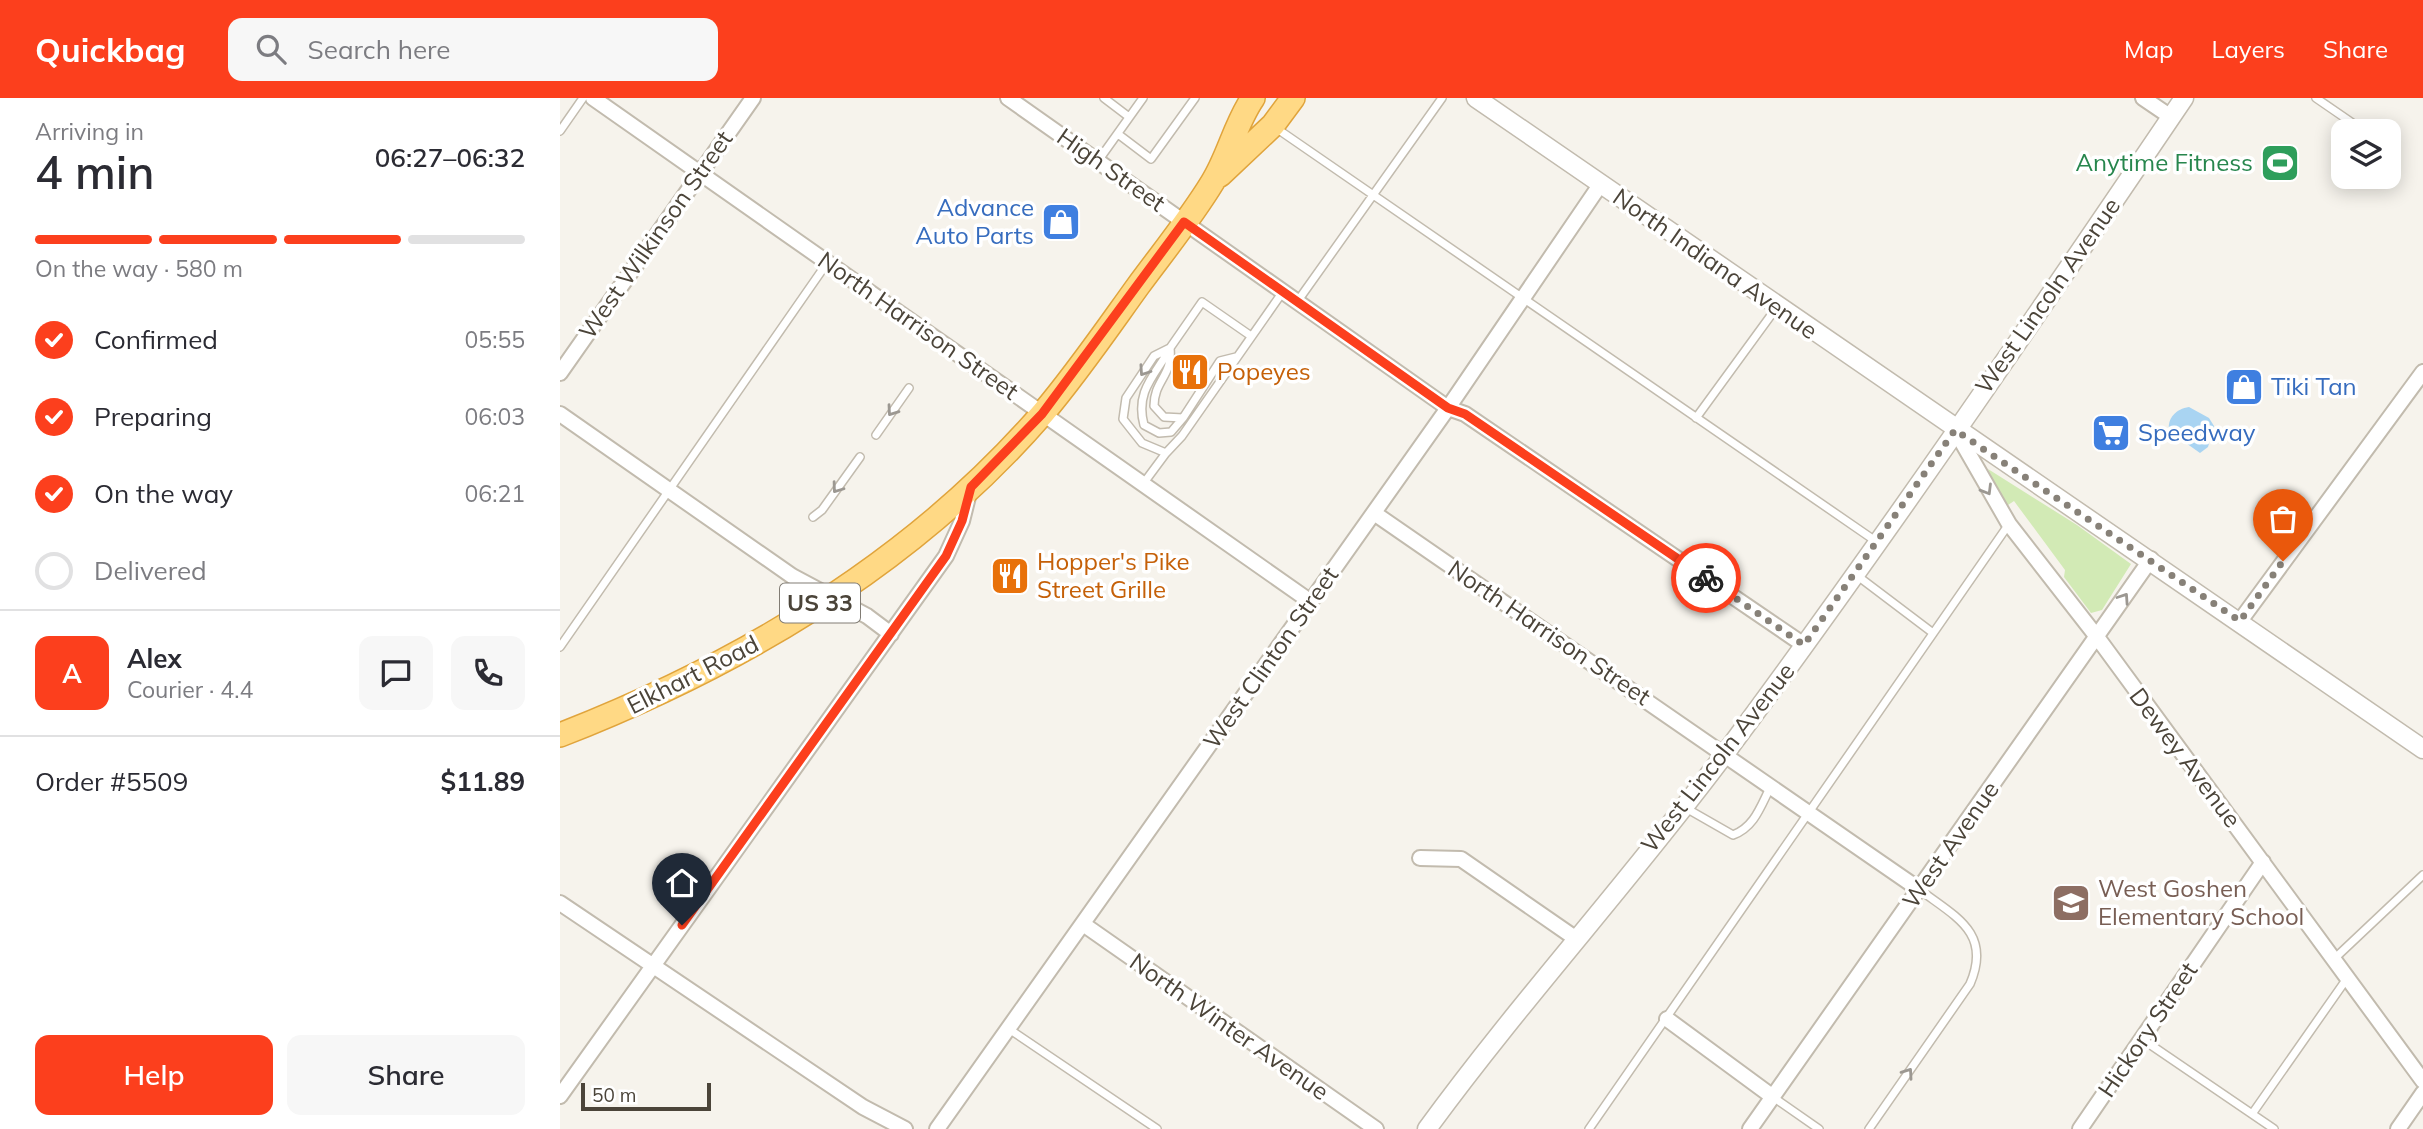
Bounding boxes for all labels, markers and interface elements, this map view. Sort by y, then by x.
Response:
search box [228,18,718,81]
text: Quickbag [35,29,186,70]
icon: search [252,30,290,68]
text: Search here [308,33,450,66]
text: Map [2124,34,2173,64]
text: Layers [2211,34,2285,64]
text: Share [2323,34,2388,64]
text: Arriving in [35,117,144,146]
map controls [2331,119,2401,189]
button: layers [2331,119,2401,189]
street label: High Street [1052,121,1171,217]
street label: West Wilkinson Street [572,125,738,344]
text: 06:27–06:32 [375,141,525,174]
sports icon: Anytime Fitness [2259,142,2301,184]
text: 4 min [35,143,154,201]
place label: Anytime Fitness [2075,147,2253,177]
street label: North Indiana Avenue [1608,181,1824,345]
place label: Advance Auto Parts [915,192,1034,250]
street label: West Lincoln Avenue [1968,192,2126,399]
shop icon: Advance Auto Parts [1040,201,1082,243]
street label: North Harrison Street [813,245,1025,406]
text: On the way · 580 m [35,254,243,283]
icon: check [35,321,73,359]
text: Confirmed [94,323,218,356]
text: 05:55 [465,325,525,354]
restaurant icon: Popeyes [1169,351,1211,393]
place label: Popeyes [1217,356,1311,386]
one-way arrow [1139,364,1152,377]
shop icon: Tiki Tan [2223,366,2265,408]
place label: Tiki Tan [2271,371,2357,401]
icon: check [35,398,73,436]
text: Preparing [94,400,212,433]
text: 06:03 [465,402,525,431]
one-way arrow [888,403,900,416]
supermarket icon: Speedway [2090,412,2132,454]
place label: Speedway [2138,417,2256,447]
icon: check [35,475,73,513]
text: On the way [94,477,233,510]
text: 06:21 [465,479,525,508]
one-way arrow [833,480,846,493]
one-way arrow [1979,483,1992,496]
pin [2253,489,2313,561]
icon: bag [2264,500,2302,538]
courier [1671,543,1741,613]
place label: Hopper's Pike Street Grille [1037,546,1190,604]
street label: North Harrison Street [1443,553,1657,711]
text: Delivered [94,554,207,587]
restaurant icon: Hopper's Pike Street Grille [989,555,1031,597]
icon: bike [1687,559,1725,597]
street label: West Clinton Street [1196,561,1344,754]
road number: US 33 [780,583,860,622]
one-way arrow [2116,593,2128,606]
street label: Elkhart Road [622,628,763,720]
button: chat [359,636,433,710]
button: phone [451,636,525,710]
text: Alex [127,642,182,675]
street label: West Lincoln Avenue [1634,656,1801,858]
text: A [62,657,82,690]
text: Courier · 4.4 [127,675,253,704]
street label: Dewey Avenue [2124,682,2248,833]
text: Order #5509 [35,765,188,798]
text: $11.89 [441,765,525,798]
street label: West Avenue [1895,775,2005,914]
pin [652,853,712,925]
icon: home [663,864,701,902]
place label: West Goshen Elementary School [2098,873,2304,931]
school or university icon: West Goshen Elementary School [2050,882,2092,924]
street label: North Winter Avenue [1124,946,1335,1106]
street label: Hickory Street [2091,956,2203,1103]
button: Help [35,1035,273,1115]
button: Share [287,1035,525,1115]
one-way arrow [1900,1068,1912,1081]
scale bar [581,1080,710,1112]
text: 50 m [592,1083,636,1107]

